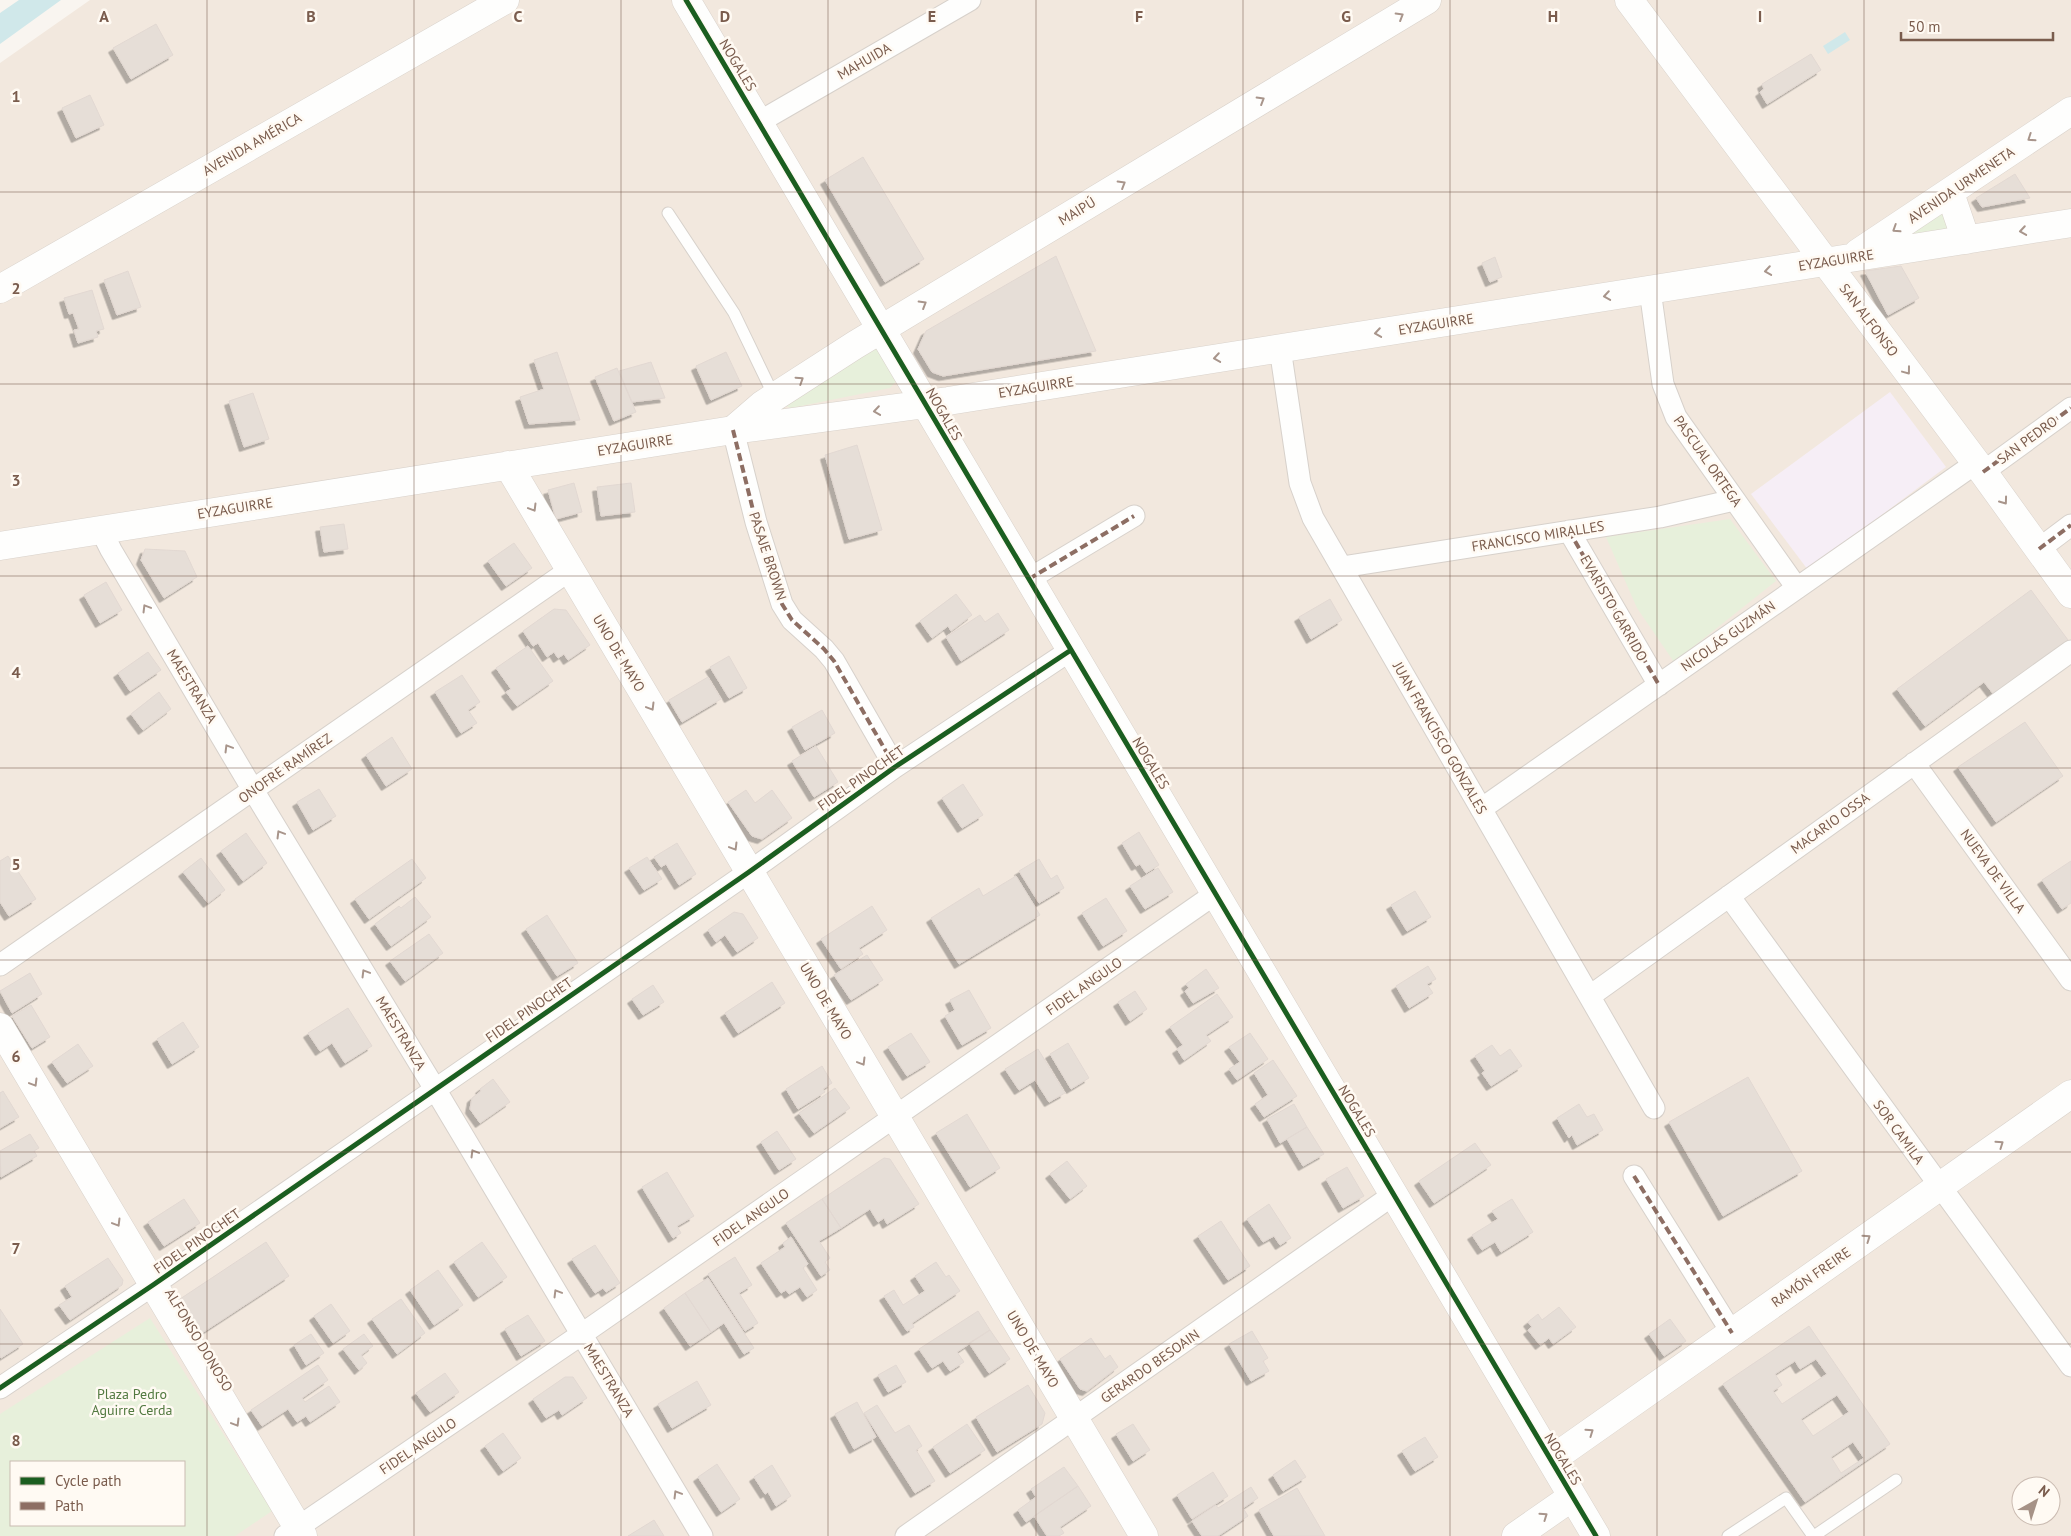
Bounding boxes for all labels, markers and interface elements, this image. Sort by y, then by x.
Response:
text: A [99,6,109,26]
text: B [306,6,316,26]
text: C [514,6,523,26]
text: D [720,6,730,26]
text: E [928,6,936,26]
text: F [1135,6,1143,26]
text: G [1341,6,1351,26]
text: H [1548,6,1558,26]
text: I [1758,6,1762,26]
scale bar [1901,10,2054,42]
one-way arrow [1395,13,1404,23]
text: 50 m [1908,17,1941,36]
street label: NOGALES [715,36,761,94]
street label: MAHUIDA [834,38,895,84]
text: 1 [11,86,21,106]
one-way arrow [1256,96,1265,106]
street label: AVENIDA AMÉRICA [199,108,305,180]
one-way arrow [2027,132,2036,141]
street label: AVENIDA URMENETA [1904,142,2018,227]
one-way arrow [1116,180,1125,190]
street label: MAIPÚ [1055,193,1099,229]
one-way arrow [1892,222,1901,232]
one-way arrow [2019,225,2027,235]
street label: EYZAGUIRRE [1797,245,1875,275]
one-way arrow [1763,265,1771,276]
text: 2 [11,278,21,298]
street label: SAN ALFONSO [1836,280,1902,360]
one-way arrow [1603,291,1612,301]
one-way arrow [917,300,926,310]
street label: EYZAGUIRRE [1397,309,1475,339]
one-way arrow [1373,327,1382,337]
one-way arrow [1213,353,1221,363]
one-way arrow [1901,365,1910,375]
street label: EYZAGUIRRE [997,372,1075,402]
one-way arrow [794,377,803,386]
street label: NOGALES [922,384,966,444]
one-way arrow [873,405,881,416]
street label: PASCUAL ORTEGA [1670,412,1747,511]
street label: SAN PEDRO [1993,412,2061,468]
street label: EYZAGUIRRE [596,430,674,460]
text: 3 [11,470,21,490]
street label: EYZAGUIRRE [196,493,274,523]
one-way arrow [1998,495,2007,505]
one-way arrow [526,502,536,511]
street label: PASAJE BROWN [745,509,791,603]
street label: FRANCISCO MIRALLES [1470,517,1606,555]
street label: EVARISTO GARRIDO [1576,552,1652,664]
street label: NICOLÁS GUZMÁN [1677,597,1779,675]
one-way arrow [142,604,152,613]
street label: UNO DE MAYO [589,611,649,695]
street label: MAESTRANZA [163,646,222,727]
street label: JUAN FRANCISCO GONZALES [1388,658,1491,817]
text: 4 [11,662,21,682]
one-way arrow [645,702,655,711]
street label: ONOFRE RAMÍREZ [235,729,336,807]
street label: NOGALES [1128,734,1174,792]
street label: FIDEL PINOCHET [814,741,908,815]
one-way arrow [225,744,235,753]
street label: MACARIO OSSA [1787,788,1874,858]
street label: NUEVA DE VILLA [1956,825,2030,917]
one-way arrow [277,830,286,839]
one-way arrow [728,842,738,851]
text: 5 [11,854,21,874]
street label: FIDEL ANGULO [1042,953,1126,1019]
street label: UNO DE MAYO [796,959,856,1043]
one-way arrow [361,969,371,978]
street label: FIDEL PINOCHET [482,973,576,1047]
street label: MAESTRANZA [372,993,431,1074]
text: 6 [11,1046,21,1066]
one-way arrow [856,1057,866,1066]
one-way arrow [27,1078,37,1087]
street label: NOGALES [1334,1082,1380,1140]
street label: SOR CAMILA [1870,1096,1929,1168]
one-way arrow [1994,1141,2004,1150]
one-way arrow [470,1150,480,1159]
street label: FIDEL ANGULO [709,1184,793,1250]
street label: FIDEL PINOCHET [150,1204,244,1278]
one-way arrow [110,1218,120,1227]
one-way arrow [1861,1235,1871,1244]
text: 7 [11,1238,21,1258]
street label: RAMÓN FREIRE [1768,1243,1854,1311]
street label: ALFONSO DONOSO [161,1285,237,1395]
one-way arrow [554,1289,564,1298]
street label: UNO DE MAYO [1003,1307,1063,1391]
street label: GERARDO BESOAIN [1097,1325,1203,1407]
street label: MAESTRANZA [580,1340,639,1421]
park label: Plaza Pedro Aguirre Cerda [91,1385,173,1419]
street label: FIDEL ANGULO [376,1414,460,1478]
one-way arrow [229,1418,239,1427]
one-way arrow [1585,1429,1594,1438]
text: 8 [11,1430,21,1450]
street label: NOGALES [1540,1430,1586,1488]
legend [10,1461,185,1526]
text: Cycle path [55,1471,121,1490]
north arrow [2011,1476,2061,1526]
text: N [2035,1481,2053,1501]
one-way arrow [674,1491,684,1500]
text: Path [55,1496,84,1515]
one-way arrow [1538,1513,1548,1522]

